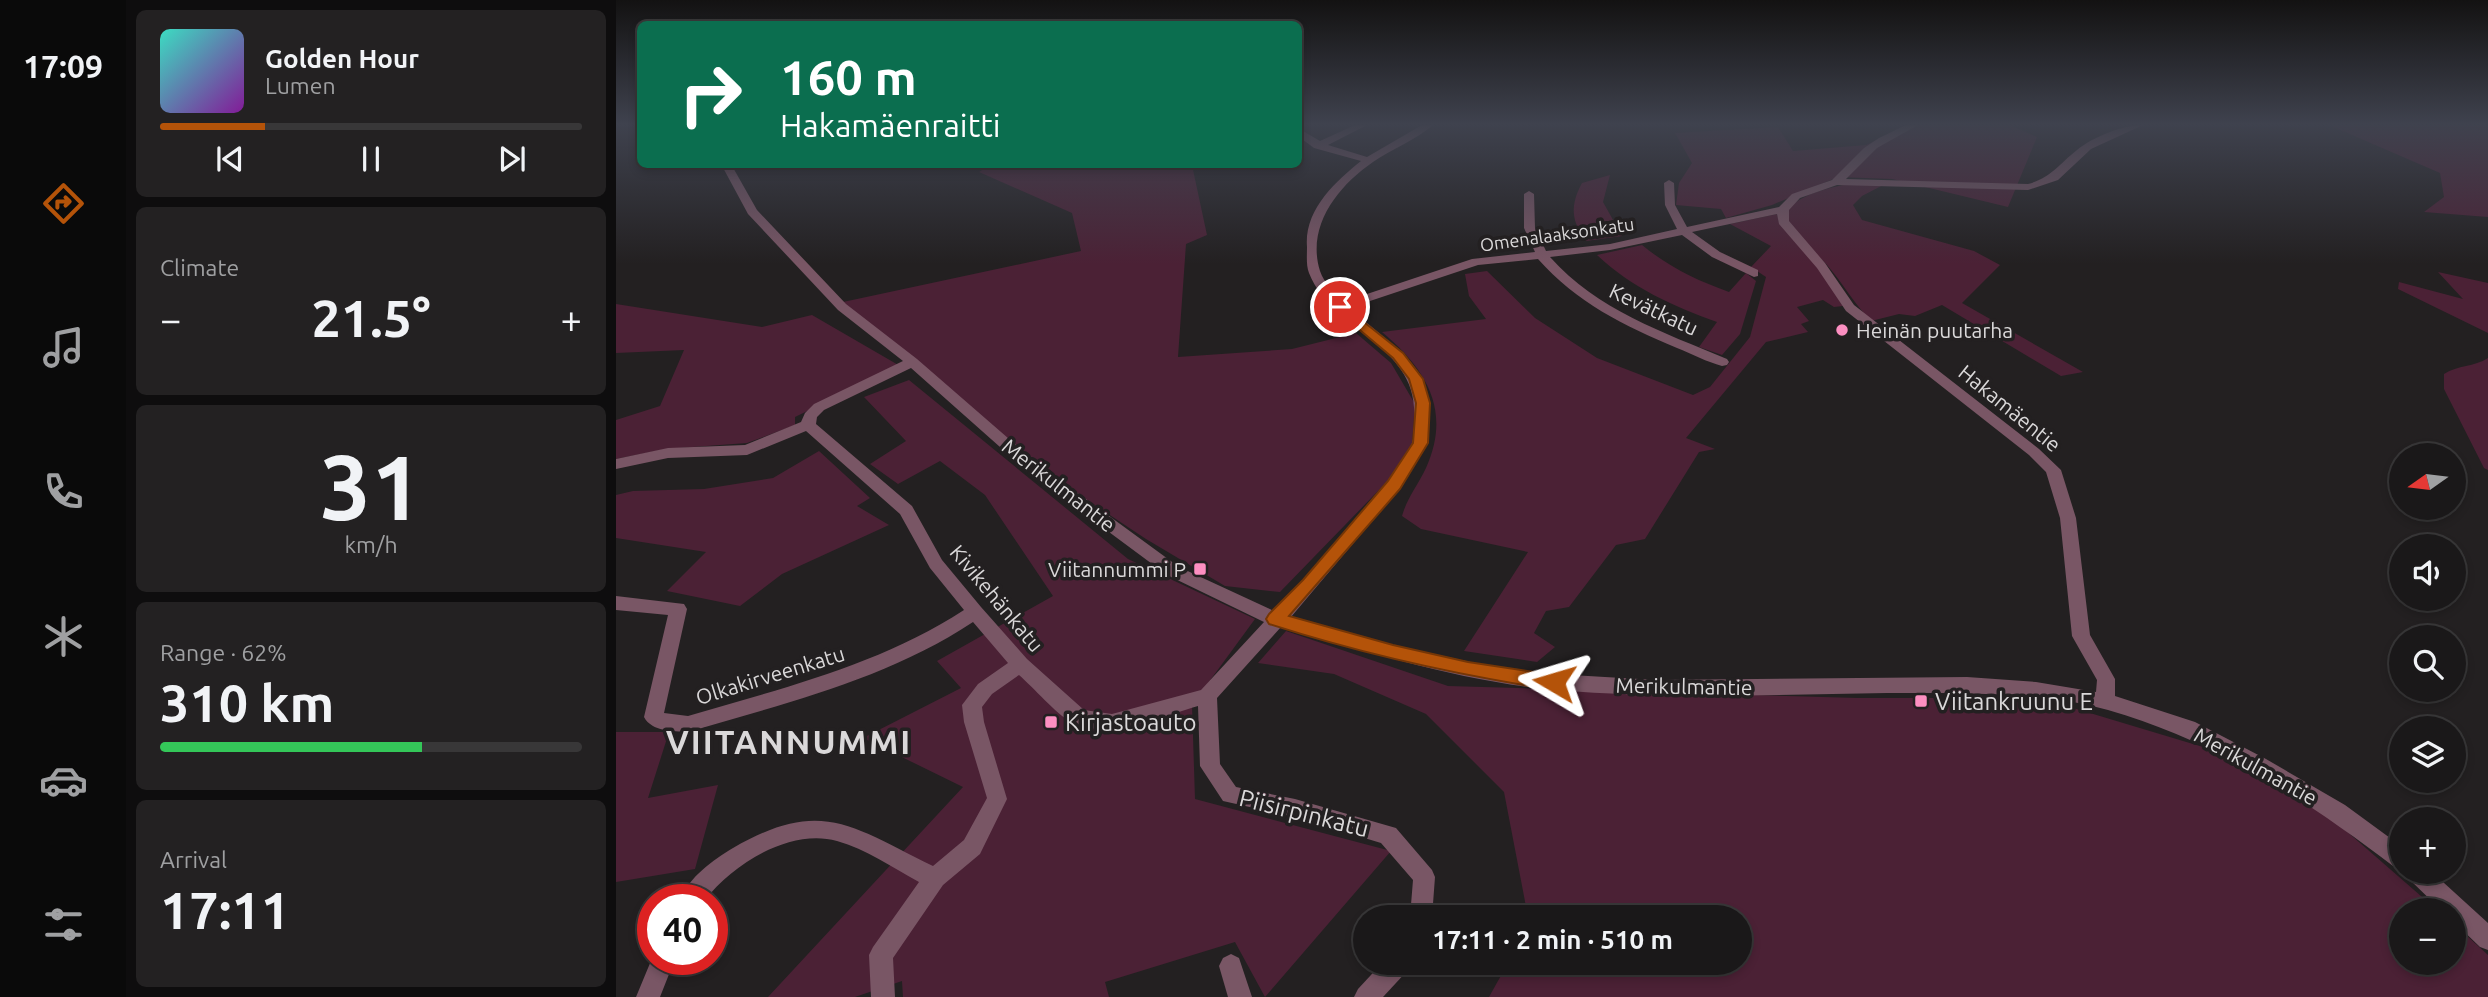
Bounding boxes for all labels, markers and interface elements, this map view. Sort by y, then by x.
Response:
text: Golden Hour [265,44,419,73]
text: 17:09 [23,48,103,84]
icon: right [665,49,756,140]
text: 160 m [780,49,917,104]
text: Lumen [265,73,336,98]
text: Hakamäenraitti [780,107,1001,143]
icon: previous [211,140,249,178]
icon: pause [352,140,390,178]
icon: next [493,140,531,178]
icon: directions [39,179,88,228]
street label: Omenalaaksonkatu [1479,213,1635,255]
text: Climate [160,255,239,280]
pin [1310,277,1370,337]
street label: Kevätkatu [1606,278,1702,340]
icon: arrive [1321,288,1359,326]
text: 21.5° [311,289,431,347]
text: − [160,298,181,340]
text: + [561,298,582,340]
place label: Heinän puutarha [1856,318,2013,342]
marker: Heinän puutarha [1834,322,1850,338]
icon: music [39,323,88,372]
street label: Hakamäentie [1954,360,2066,456]
street label: Merikulmantie [998,433,1120,537]
text: 31 [320,435,422,537]
north arrow [2389,443,2466,520]
map controls [2389,443,2466,975]
icon: phone [39,467,88,516]
text: km/h [344,532,398,557]
button: sound [2389,534,2466,611]
street label: Kivikehänkatu [945,540,1049,656]
place label: Viitannummi P [1048,557,1186,581]
marker: Viitannummi P [1192,561,1208,577]
icon: climate [39,612,88,661]
button: search [2389,625,2466,702]
text: Range · 62% [160,640,287,665]
street label: Olkakirveenkatu [693,641,847,709]
position arrow [1517,645,1591,719]
street label: Merikulmantie [1615,673,1753,699]
text: 310 km [160,674,334,732]
place label: Viitankruunu E [1935,688,2093,715]
marker: Viitankruunu E [1913,693,1929,709]
place label: Kirjastoauto [1065,709,1197,736]
marker: Kirjastoauto [1043,714,1059,730]
button: layers [2389,716,2466,793]
street label: Merikulmantie [2190,722,2322,810]
district label: VIITANNUMMI [666,723,912,760]
icon: car [39,756,88,805]
street label: Piisirpinkatu [1236,784,1372,842]
button: + [2389,807,2466,884]
text: Arrival [160,847,227,872]
text: 17:11 [160,881,290,939]
speed limit sign: 40 [637,884,728,975]
button: − [2389,898,2466,975]
icon: filters [39,900,88,949]
text: 17:11 · 2 min · 510 m [1432,925,1673,954]

